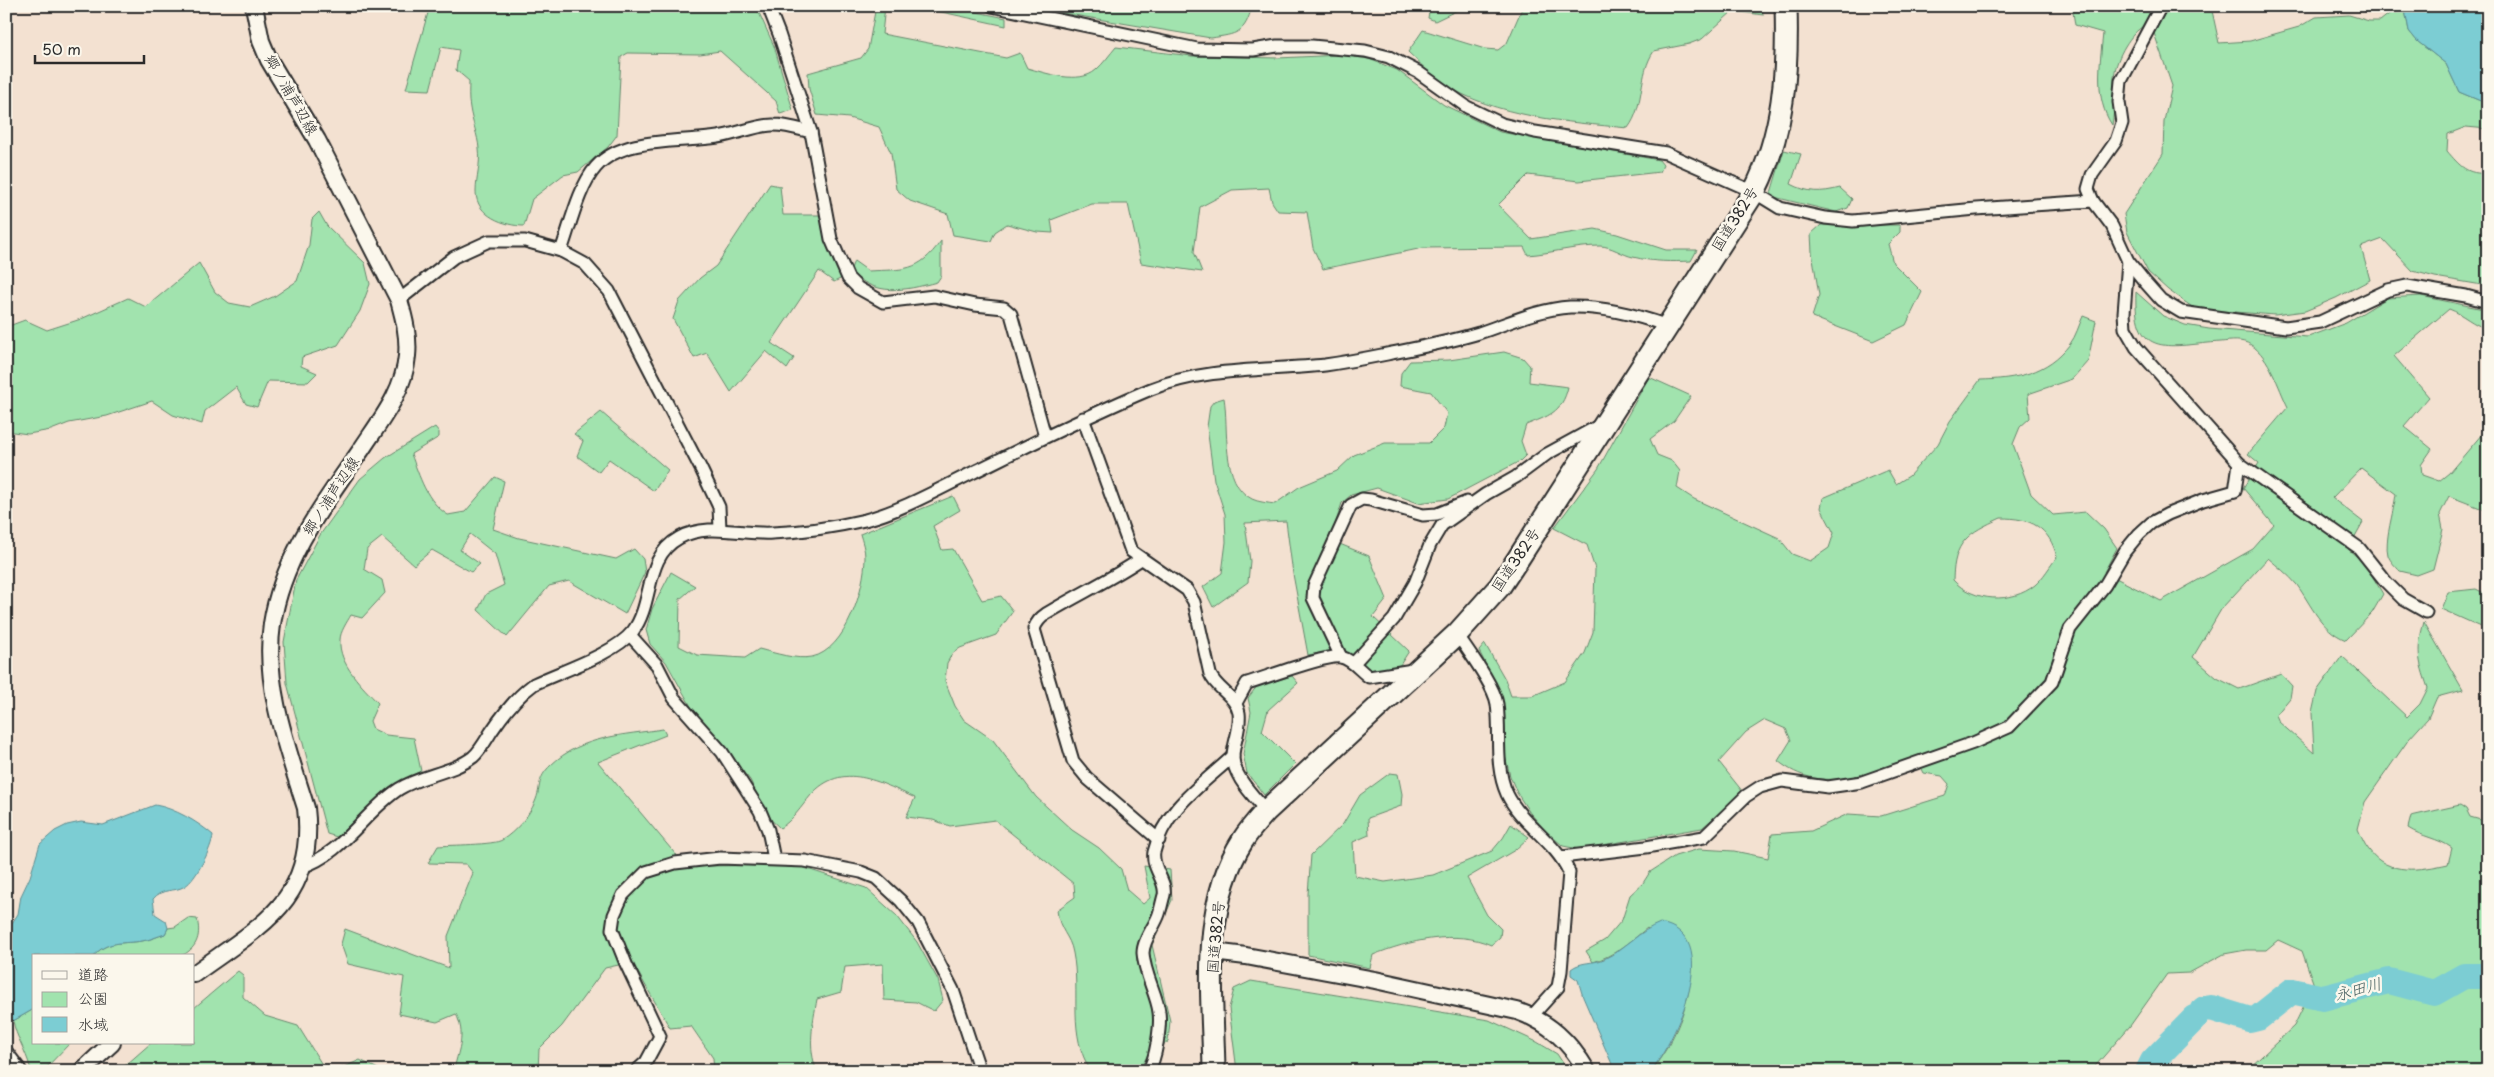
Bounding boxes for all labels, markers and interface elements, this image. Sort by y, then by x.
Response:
scale bar [35,32,144,64]
text: 50 m [42,37,81,60]
street label: 郷ノ浦芦辺線 [260,50,325,139]
street label: 国道382号 [1704,181,1763,255]
street label: 郷ノ浦芦辺線 [296,451,364,539]
street label: 国道382号 [1485,522,1545,596]
street label: 国道382号 [1200,899,1229,975]
legend [32,954,195,1044]
text: 道路 [78,962,108,985]
water label: 永田川 [2331,970,2384,1006]
text: 公園 [78,986,108,1009]
text: 水域 [78,1012,108,1035]

